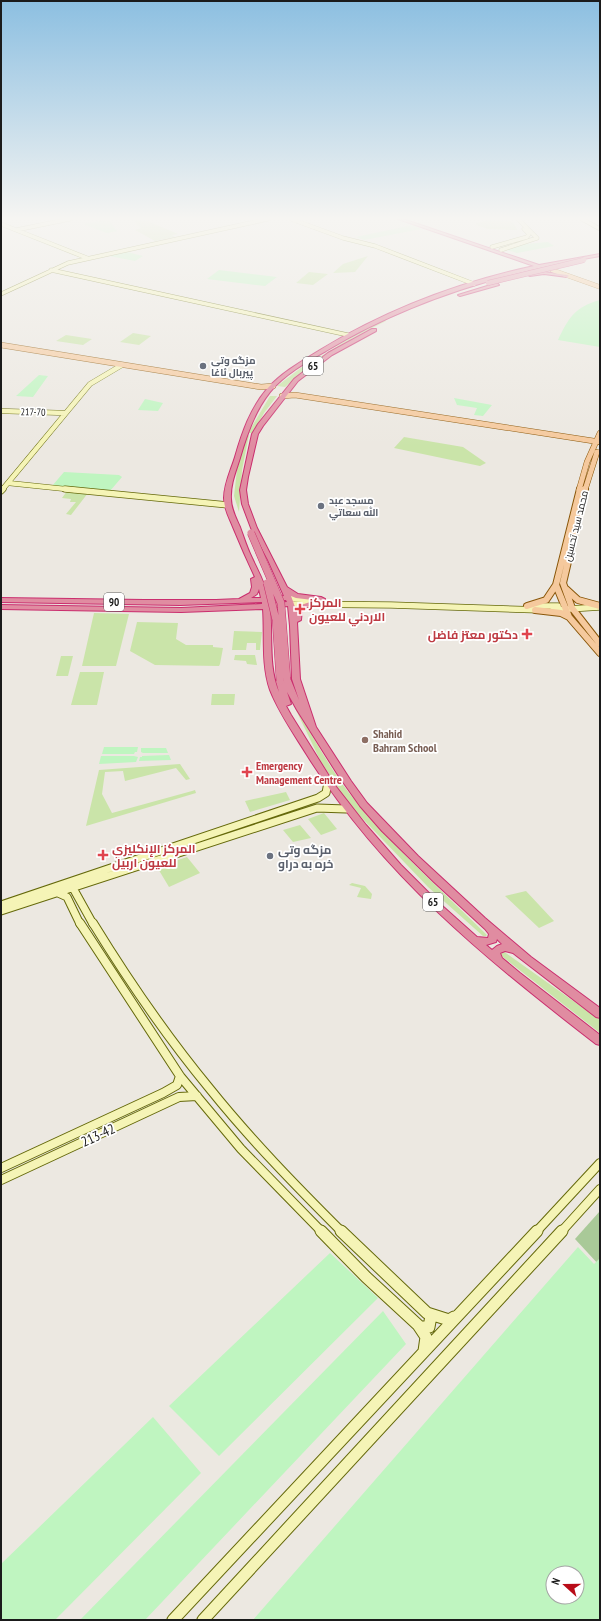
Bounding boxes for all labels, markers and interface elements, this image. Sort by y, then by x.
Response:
place label: مزگه وتى پيربال ئاغا [211,354,256,380]
road number: 65 [303,357,323,375]
marker: مزگه وتى پيربال ئاغا [198,361,208,371]
street label: 217-70 [20,405,46,419]
street label: محمد سید تحسین [561,489,591,563]
place label: مسجد عبد الله سعاتي [329,494,378,521]
marker: مسجد عبد الله سعاتي [316,501,326,511]
road number: 90 [104,593,124,611]
place label: المركز الاردني للعيون [308,595,385,627]
marker: المركز الاردني للعيون [294,603,306,615]
place label: دكتور معتز فاضل [428,627,518,643]
marker: دكتور معتز فاضل [521,628,533,640]
place label: Shahid Bahram School [373,726,437,755]
marker: Shahid Bahram School [360,735,370,745]
place label: Emergency Management Centre [256,758,342,787]
marker: Emergency Management Centre [241,766,253,778]
place label: المركز الإنكليزي للعيون اربيل [112,841,195,871]
place label: مزگه وتى خره به دراو [278,842,334,872]
marker: المركز الإنكليزي للعيون اربيل [97,849,109,861]
marker: مزگه وتى خره به دراو [265,851,275,861]
road number: 65 [423,893,443,911]
street label: 213-42 [78,1119,118,1151]
north arrow [545,1565,585,1605]
text: N [548,1576,563,1587]

